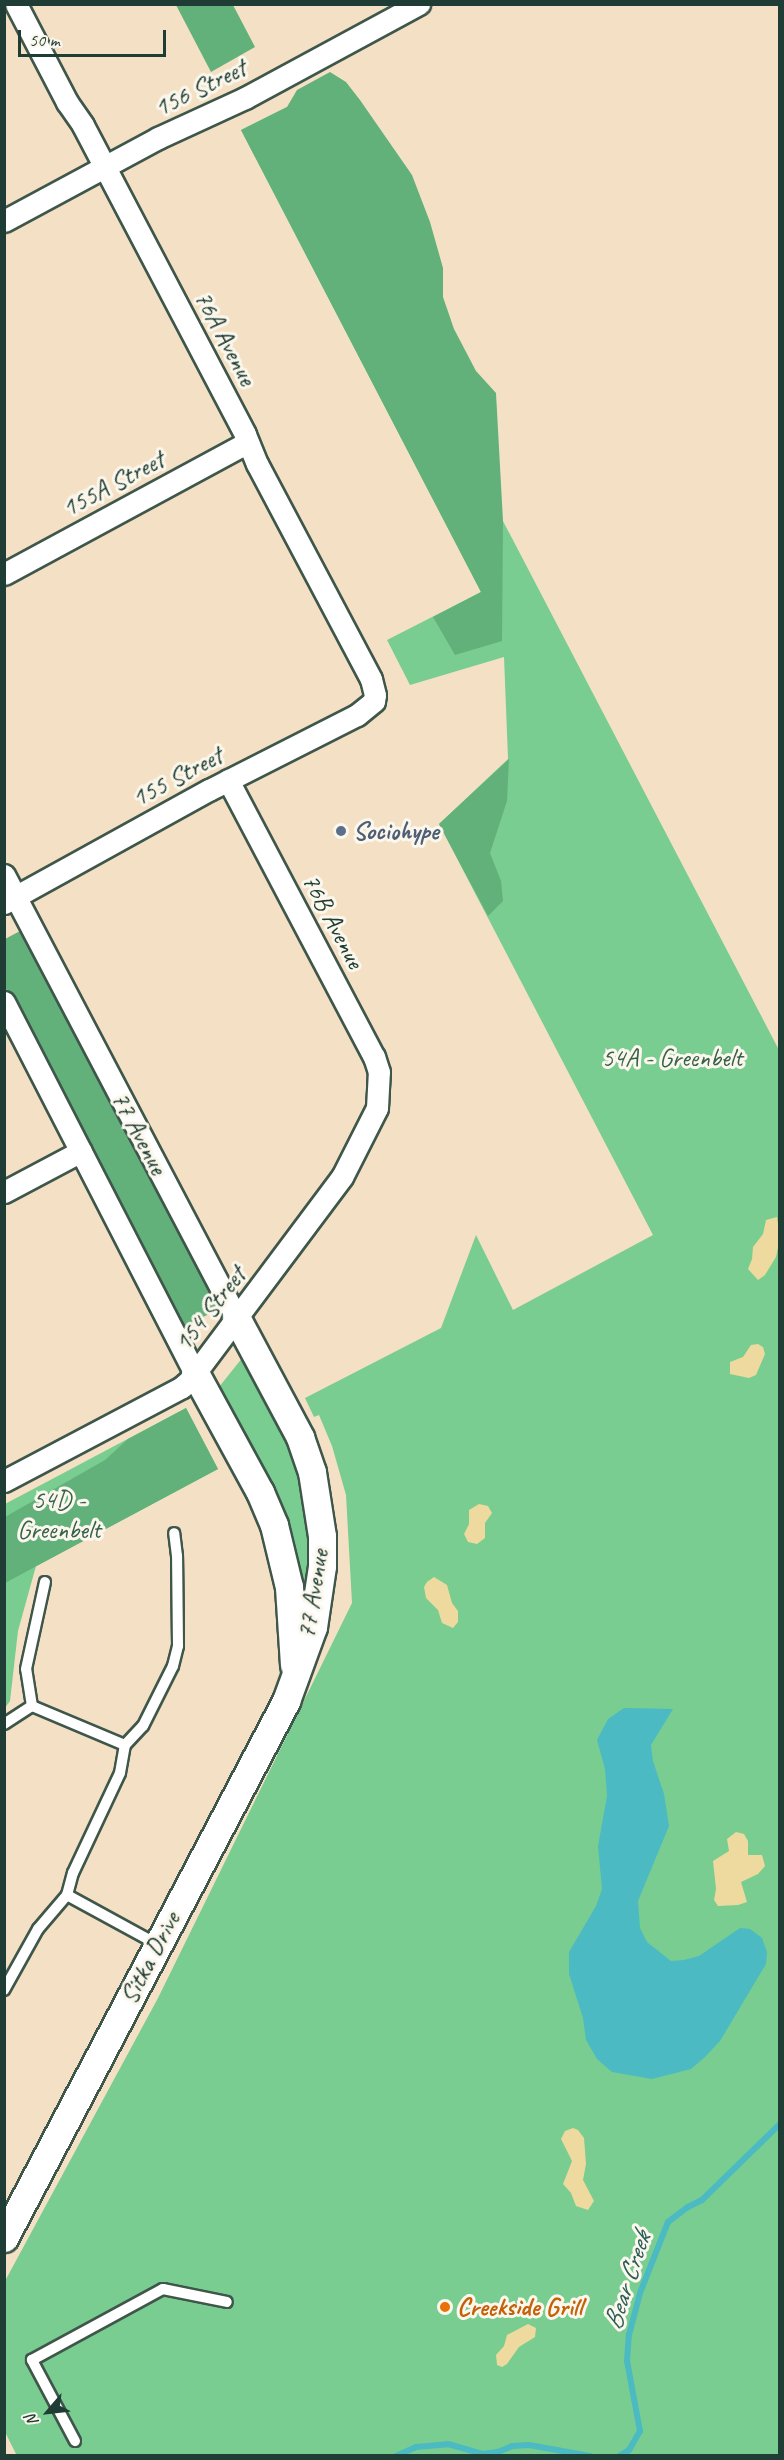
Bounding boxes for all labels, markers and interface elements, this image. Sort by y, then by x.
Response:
scale bar [21,18,170,56]
text: 50 m [29,29,60,51]
street label: 156 Street [149,52,251,124]
street label: 76A Avenue [187,285,263,391]
street label: 155A Street [57,444,169,524]
street label: 155 Street [126,740,228,814]
place label: Sociohype [353,815,438,847]
marker: Sociohype [334,824,348,838]
street label: 76B Avenue [295,868,371,974]
park label: 54A - Greenbelt [602,1042,742,1074]
street label: 77 Avenue [104,1086,174,1180]
street label: 154 Street [168,1261,252,1357]
park label: 54D - Greenbelt [17,1484,101,1546]
street label: 77 Avenue [291,1547,335,1641]
street label: Sitka Drive [113,1907,187,2009]
water label: Bear Creek [596,2229,658,2333]
place label: Creekside Grill [457,2291,582,2323]
marker: Creekside Grill [438,2300,452,2314]
north arrow [18,2382,78,2442]
text: N [21,2411,43,2430]

